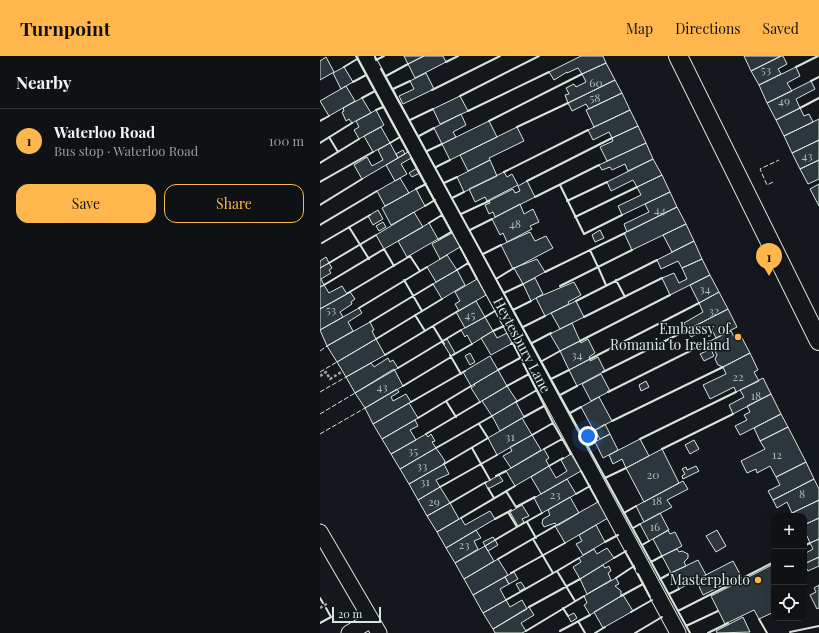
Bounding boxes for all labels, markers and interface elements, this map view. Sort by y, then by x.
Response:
text: Turnpoint [20,15,110,41]
text: Map [626,19,653,38]
text: Directions [675,19,741,38]
text: Saved [763,19,799,38]
house number: 53 [761,61,771,77]
text: Nearby [16,71,71,93]
house number: 60 [589,74,603,90]
house number: 58 [589,89,601,105]
house number: 49 [778,92,790,108]
text: Waterloo Road [54,122,155,142]
text: 1 [27,132,31,149]
text: 100 m [269,132,304,149]
text: Bus stop · Waterloo Road [54,142,198,159]
house number: 43 [801,147,813,163]
button: Save [16,184,156,223]
button: Share [164,184,304,223]
house number: 44 [654,201,666,217]
house number: 48 [509,215,521,231]
pin: 1 [756,243,782,276]
house number: 34 [699,280,711,296]
street label: Heytesbury Lane [489,294,556,396]
house number: 53 [326,301,336,317]
house number: 32 [708,302,720,318]
house number: 45 [465,306,475,322]
place label: Embassy of Romania to Ireland [610,319,731,354]
marker: Embassy of Romania to Ireland [733,332,743,342]
house number: 34 [571,346,583,362]
house number: 22 [732,368,744,384]
house number: 43 [376,378,388,394]
house number: 18 [751,387,761,403]
your location [578,426,598,446]
house number: 31 [505,428,515,444]
house number: 35 [408,442,418,458]
house number: 12 [772,446,782,462]
house number: 33 [417,457,427,473]
house number: 20 [647,466,659,482]
house number: 31 [420,473,430,489]
house number: 8 [799,485,805,501]
house number: 23 [549,486,561,502]
house number: 18 [652,492,662,508]
house number: 29 [428,493,440,509]
map controls [771,513,807,621]
button: + [771,513,807,549]
house number: 16 [650,518,660,534]
house number: 23 [458,536,470,552]
button: − [771,549,807,585]
place label: Masterphoto [670,570,750,589]
marker: Masterphoto [753,575,763,585]
button: locate [771,585,807,621]
scale bar [332,605,381,624]
text: 20 m [338,606,362,621]

